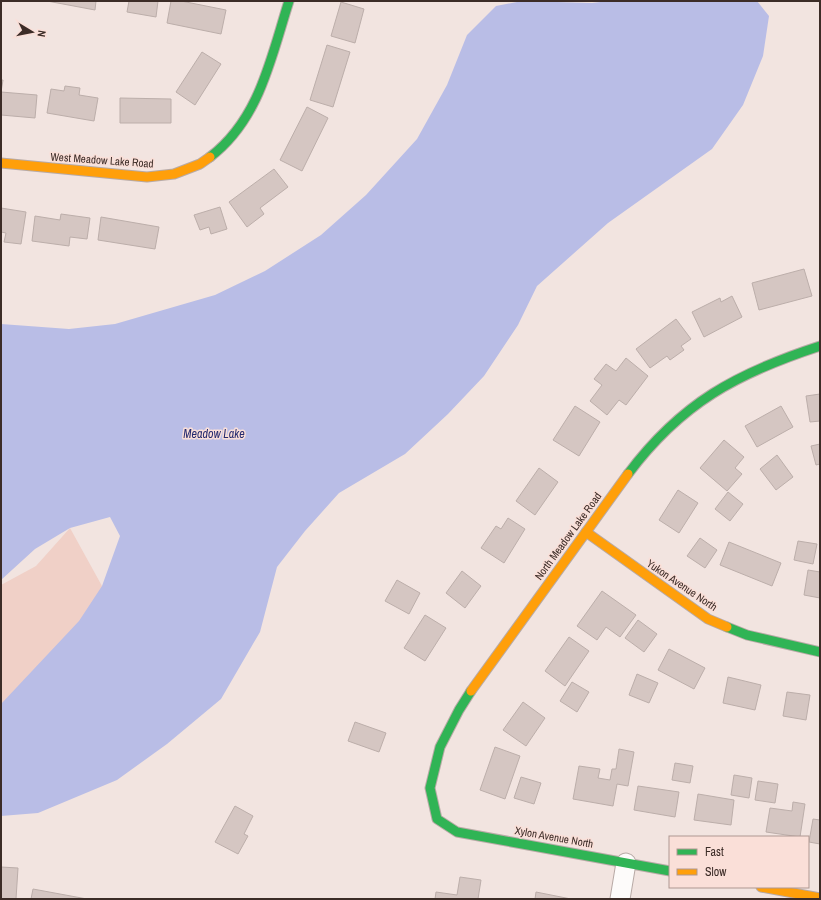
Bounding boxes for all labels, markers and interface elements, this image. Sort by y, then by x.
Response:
north arrow [12,12,52,52]
text: N [34,29,49,38]
street label: West Meadow Lake Road [50,149,154,171]
water label: Meadow Lake [183,426,245,442]
street label: North Meadow Lake Road [532,489,604,583]
street label: Yukon Avenue North [644,556,720,614]
street label: Xylon Avenue North [514,823,594,851]
legend [669,836,809,888]
text: Fast [705,844,724,860]
text: Slow [705,864,727,880]

